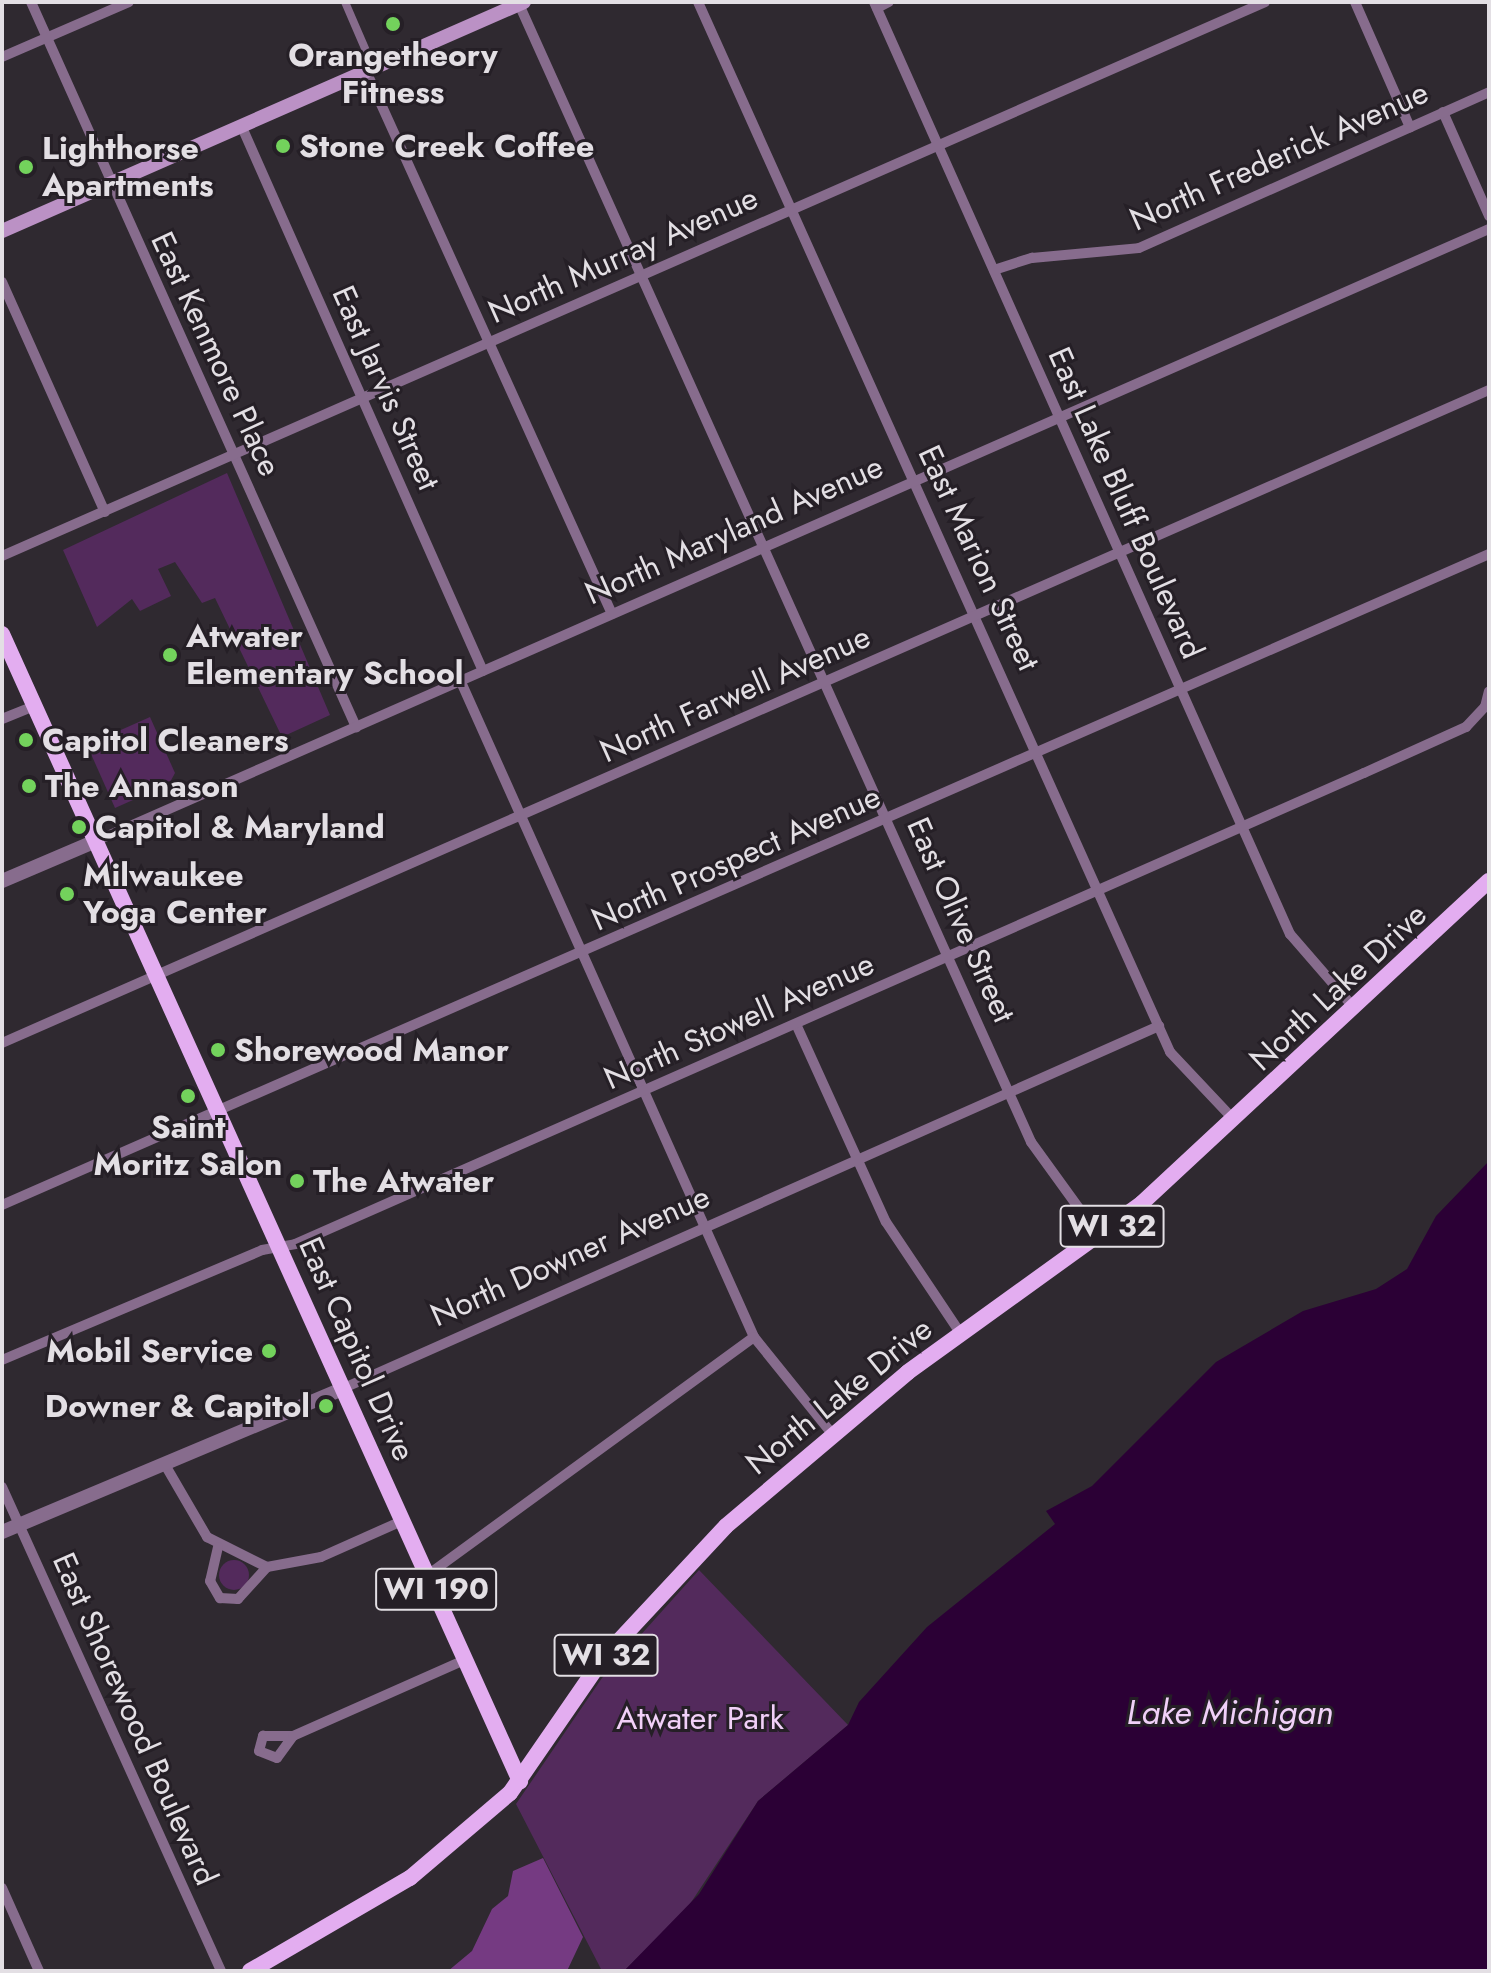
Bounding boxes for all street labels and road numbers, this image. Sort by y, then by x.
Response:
street label: North Frederick Avenue [1124,73,1434,239]
street label: North Murray Avenue [482,178,764,332]
street label: East Kenmore Place [143,226,289,482]
street label: East Jarvis Street [324,280,448,496]
street label: East Lake Bluff Boulevard [1040,341,1212,665]
street label: East Marion Street [910,439,1048,677]
street label: North Maryland Avenue [579,447,889,613]
street label: North Farwell Avenue [594,617,876,771]
street label: North Prospect Avenue [586,777,886,939]
street label: East Olive Street [899,812,1023,1028]
street label: North Lake Drive [1242,895,1434,1079]
street label: North Stowell Avenue [598,944,880,1098]
street label: North Downer Avenue [425,1177,715,1335]
road number: WI 32 [1058,1200,1166,1252]
street label: East Capitol Drive [291,1231,423,1467]
street label: North Lake Drive [738,1309,940,1483]
street label: East Shorewood Boulevard [44,1547,226,1891]
road number: WI 190 [374,1563,498,1615]
road number: WI 32 [552,1629,660,1681]

